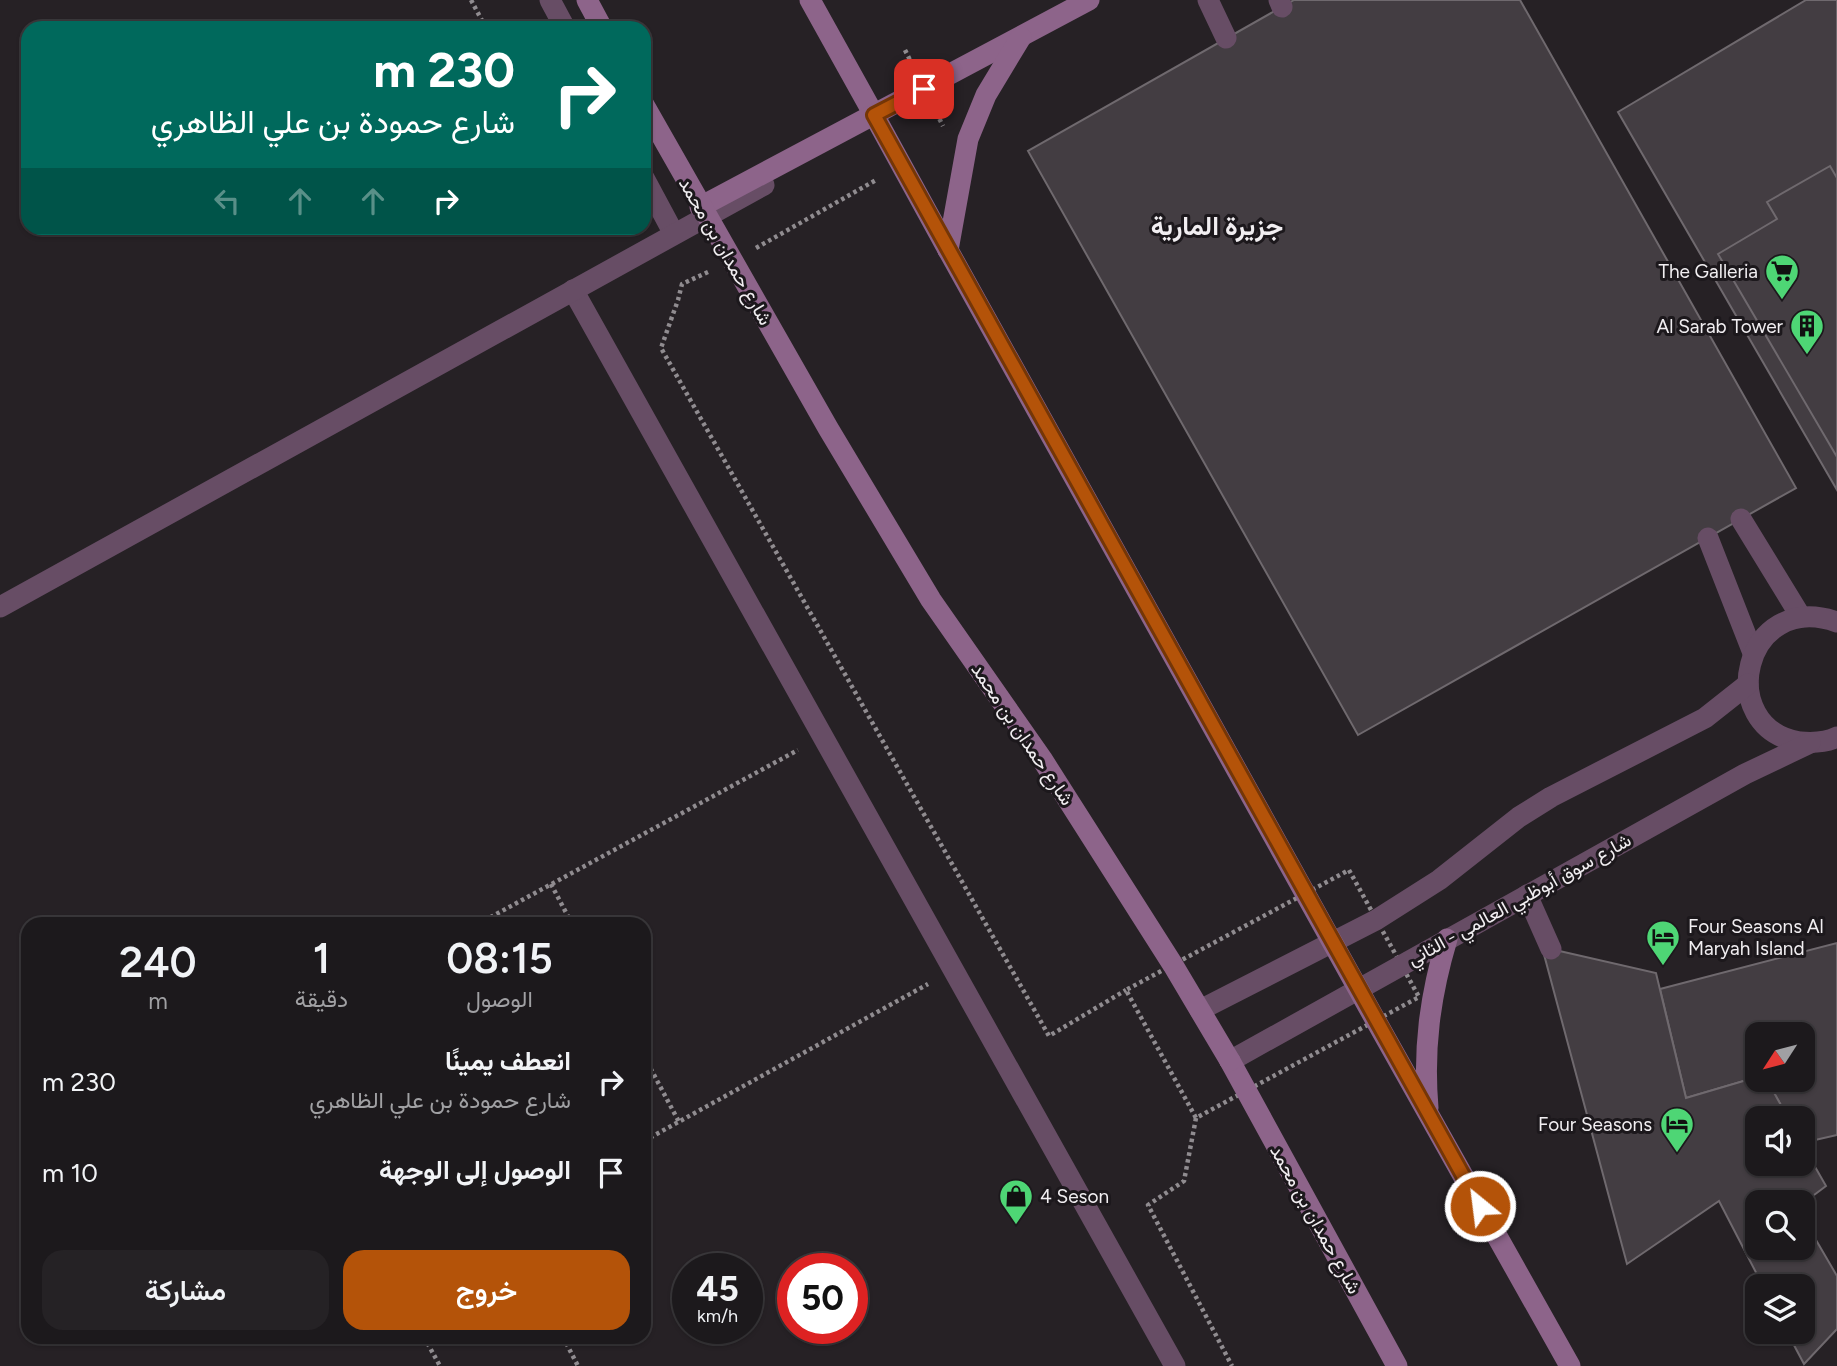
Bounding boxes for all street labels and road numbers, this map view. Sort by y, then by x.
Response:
street label: شارع حمدان بن محمد [673,173,777,330]
street label: شارع حمدان بن محمد [966,659,1079,810]
street label: شارع سوق أبوظبي العالمي - الثاني [1403,828,1637,974]
street label: شارع حمدان بن محمد [1264,1141,1366,1298]

